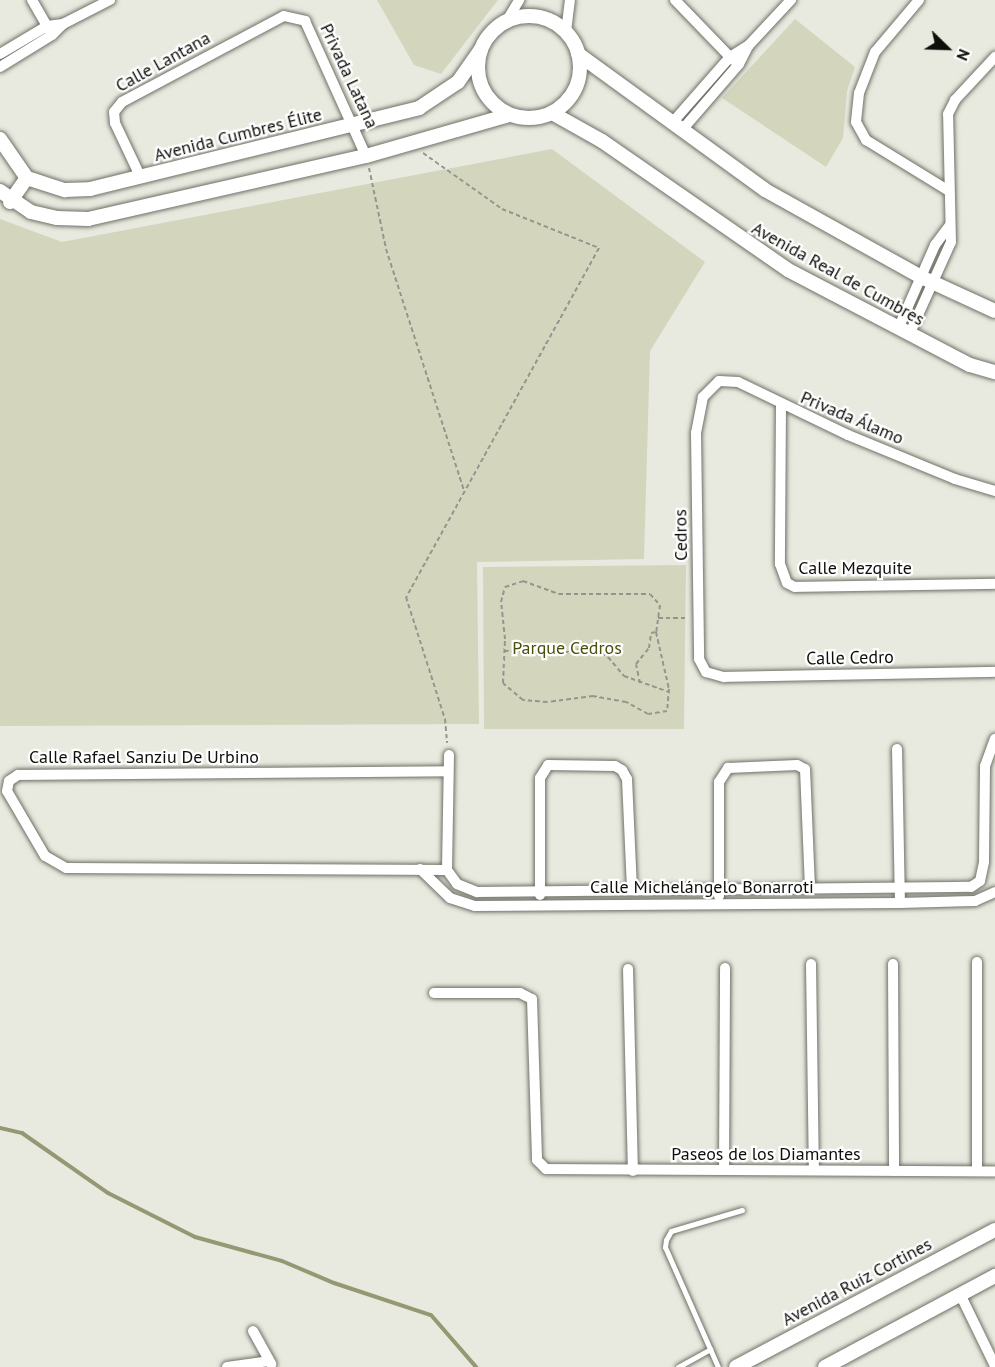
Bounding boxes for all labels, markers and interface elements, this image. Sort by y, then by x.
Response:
north arrow [917,18,977,78]
street label: Privada Latana [315,20,383,132]
street label: Calle Lantana [112,27,214,97]
text: N [952,46,975,64]
street label: Avenida Cumbres Élite [152,104,324,166]
street label: Avenida Real de Cumbres [748,218,928,330]
street label: Privada Álamo [797,386,907,450]
street label: Cedros [670,509,692,561]
street label: Calle Mezquite [798,557,912,579]
park label: Parque Cedros [512,637,622,659]
street label: Calle Cedro [806,646,894,670]
street label: Calle Rafael Sanziu De Urbino [29,746,259,768]
street label: Calle Michelángelo Bonarroti [590,876,814,898]
street label: Paseos de los Diamantes [671,1143,861,1165]
street label: Avenida Ruíz Cortines [778,1233,936,1331]

